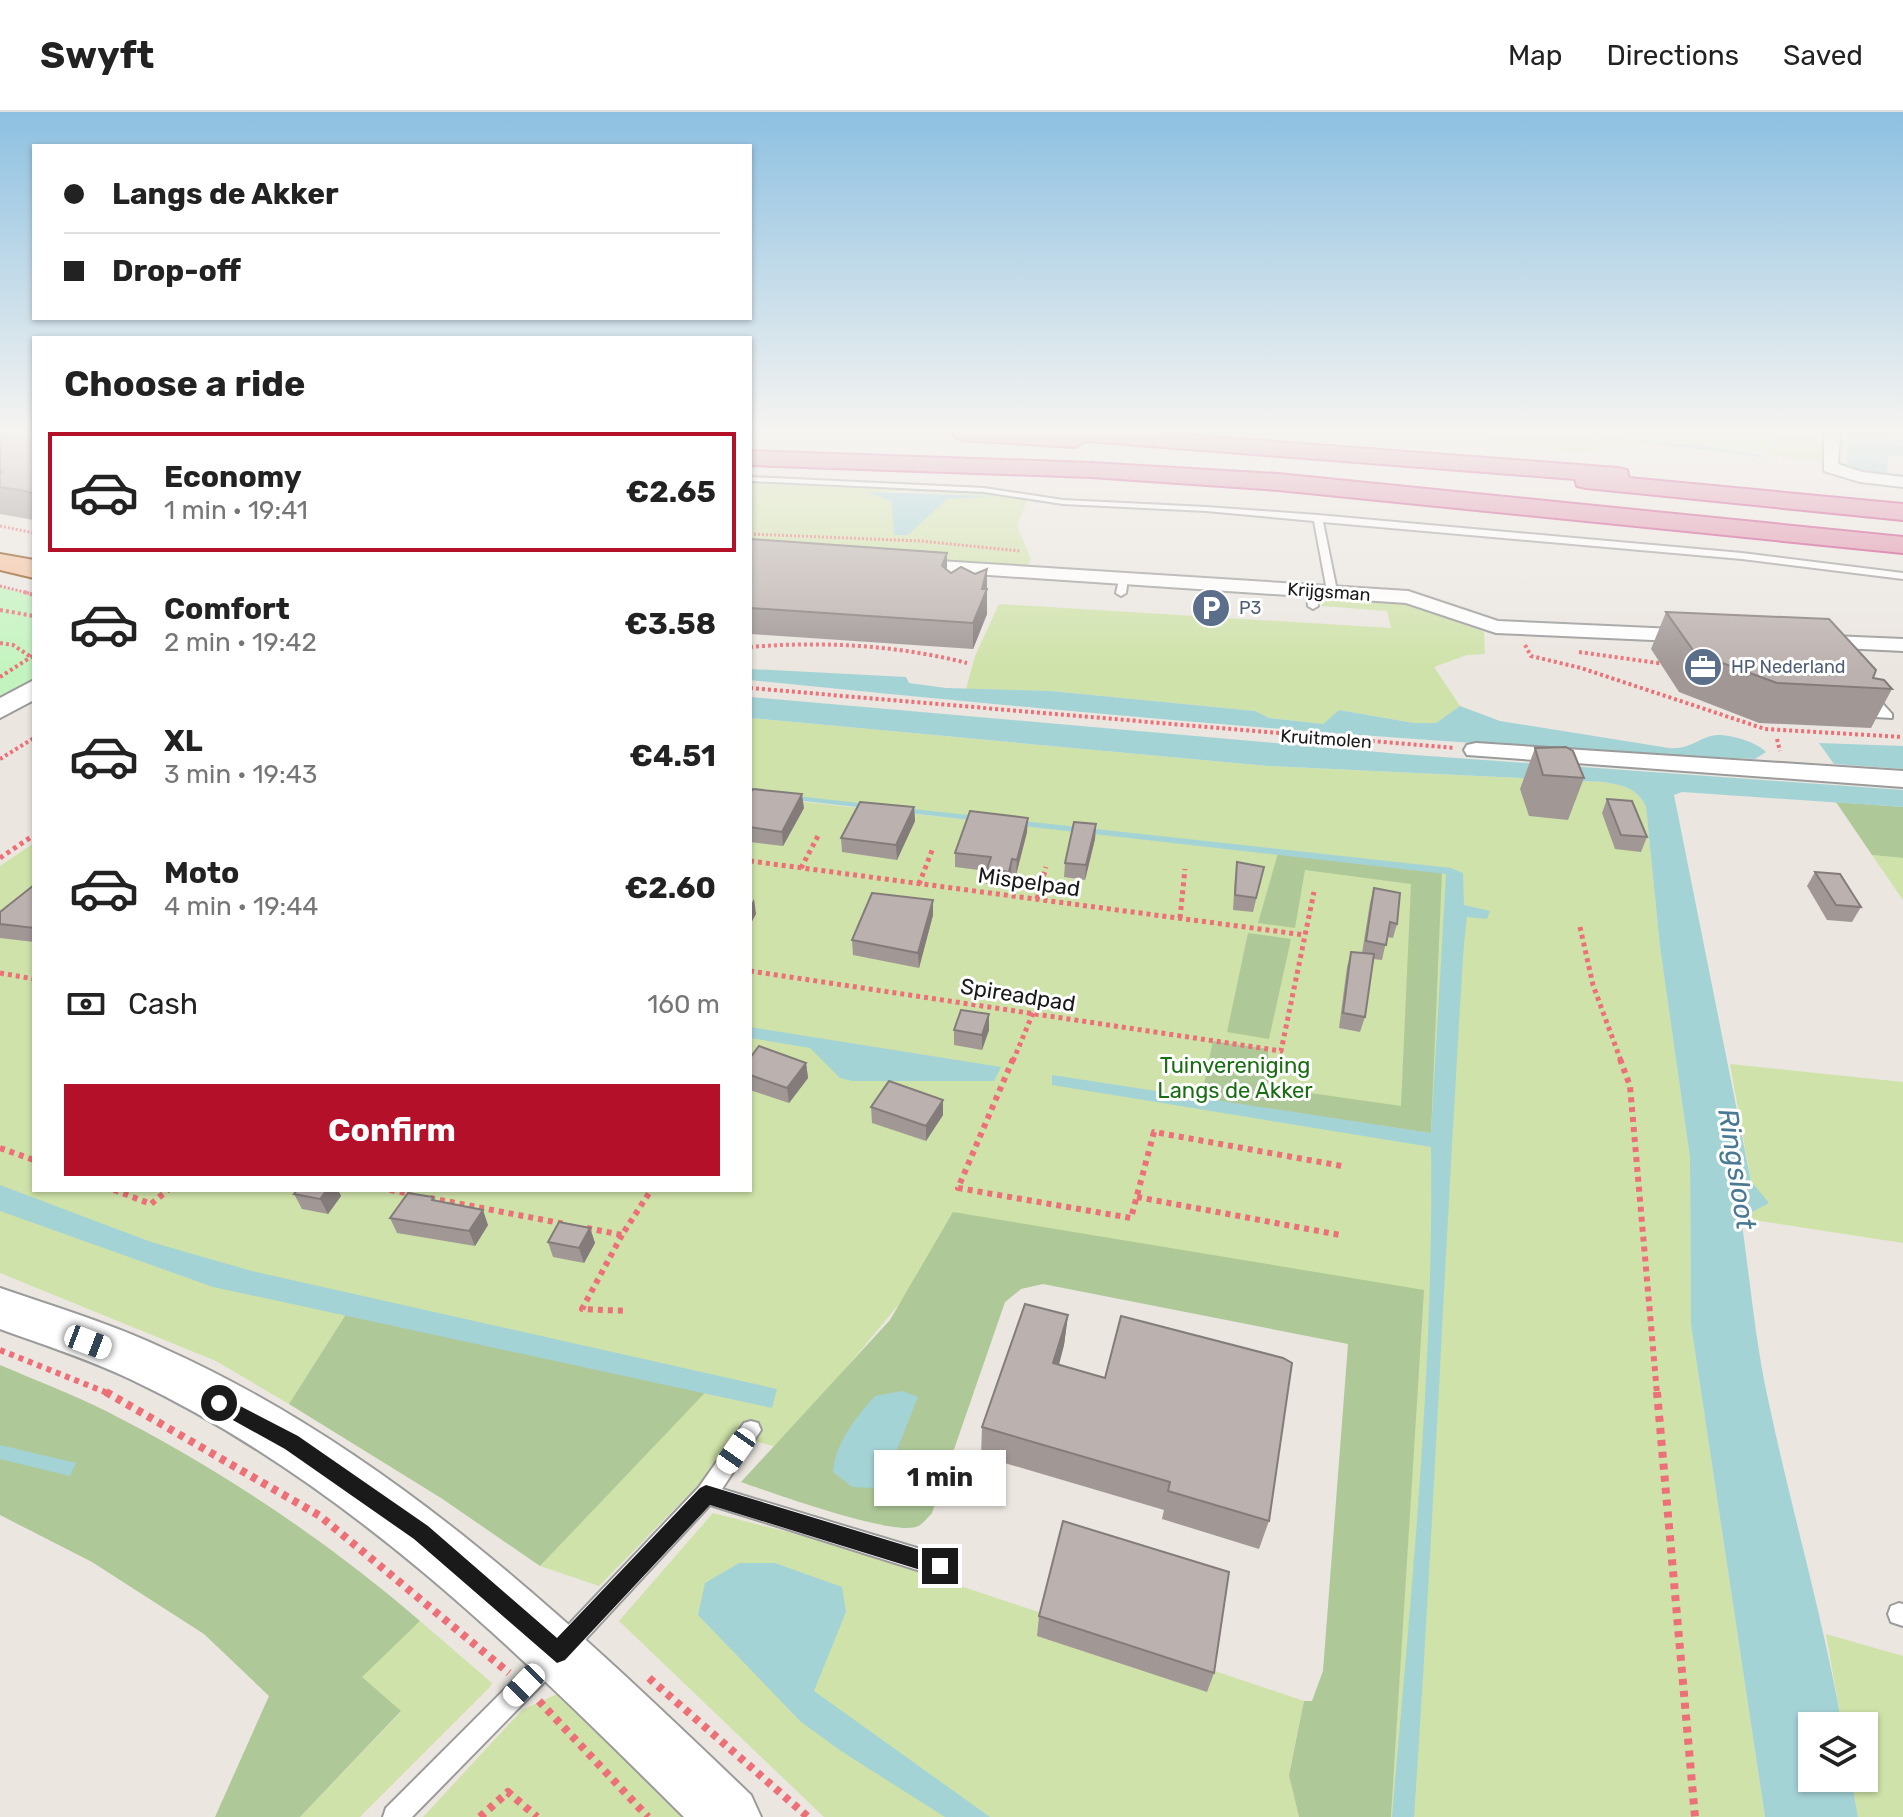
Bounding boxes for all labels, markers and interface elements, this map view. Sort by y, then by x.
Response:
text: Swyft [40,32,154,78]
text: Map [1508,39,1562,72]
text: Directions [1606,39,1739,72]
text: Saved [1783,39,1863,72]
text: Langs de Akker [112,176,339,212]
text: Drop-off [112,253,241,289]
text: Choose a ride [64,362,305,405]
icon: car [68,456,140,528]
text: Economy [164,459,302,495]
text: €2.65 [626,474,716,510]
text: 1 min · 19:41 [164,495,308,526]
street label: Krijgsman [1287,578,1371,606]
parking icon: P3 [1190,587,1232,629]
icon: car [68,588,140,660]
text: Comfort [164,591,290,627]
place label: P3 [1239,597,1261,619]
text: €3.58 [624,606,716,642]
text: 2 min · 19:42 [164,627,317,658]
office icon: HP Nederland [1682,646,1724,688]
place label: HP Nederland [1731,656,1846,678]
icon: car [68,720,140,792]
text: XL [164,723,203,759]
street label: Kruitmolen [1280,725,1372,753]
text: €4.51 [630,738,716,774]
text: 3 min · 19:43 [164,759,317,790]
icon: car [68,852,140,924]
text: Moto [164,855,239,891]
street label: Mispelpad [976,861,1082,903]
text: €2.60 [625,870,716,906]
text: 4 min · 19:44 [164,891,319,922]
street label: Spireadpad [959,973,1077,1017]
icon: cash [64,982,108,1026]
text: Cash [128,986,198,1022]
text: 160 m [647,989,720,1020]
park label: Tuinvereniging Langs de Akker [1157,1052,1313,1104]
button: Confirm [64,1084,720,1176]
water label: Ringsloot [1711,1106,1763,1233]
car [61,1322,115,1362]
route start [201,1385,237,1421]
car [712,1424,760,1478]
callout: 1 min [874,1450,1006,1506]
text: 1 min [907,1462,973,1493]
route end [922,1548,958,1584]
car [499,1659,549,1711]
map controls [1798,1712,1878,1792]
button: layers [1798,1712,1878,1792]

